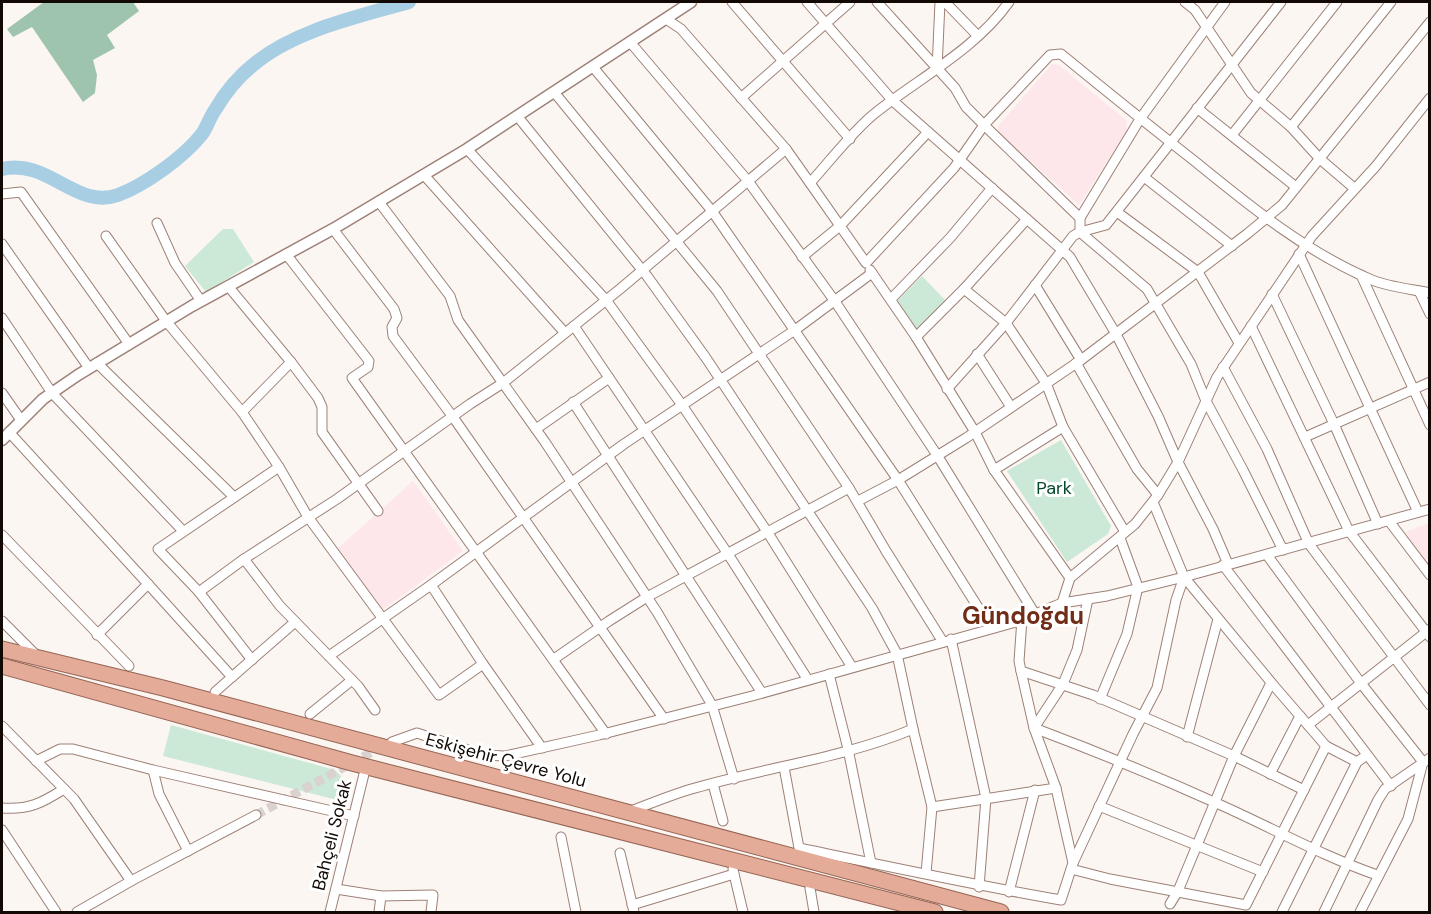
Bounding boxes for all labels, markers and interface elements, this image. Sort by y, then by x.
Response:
park label: Park [1036,476,1072,500]
district label: Gündoğdu [962,600,1084,631]
street label: Eskişehir Çevre Yolu [423,727,589,793]
street label: Bahçeli Sokak [307,777,357,893]

